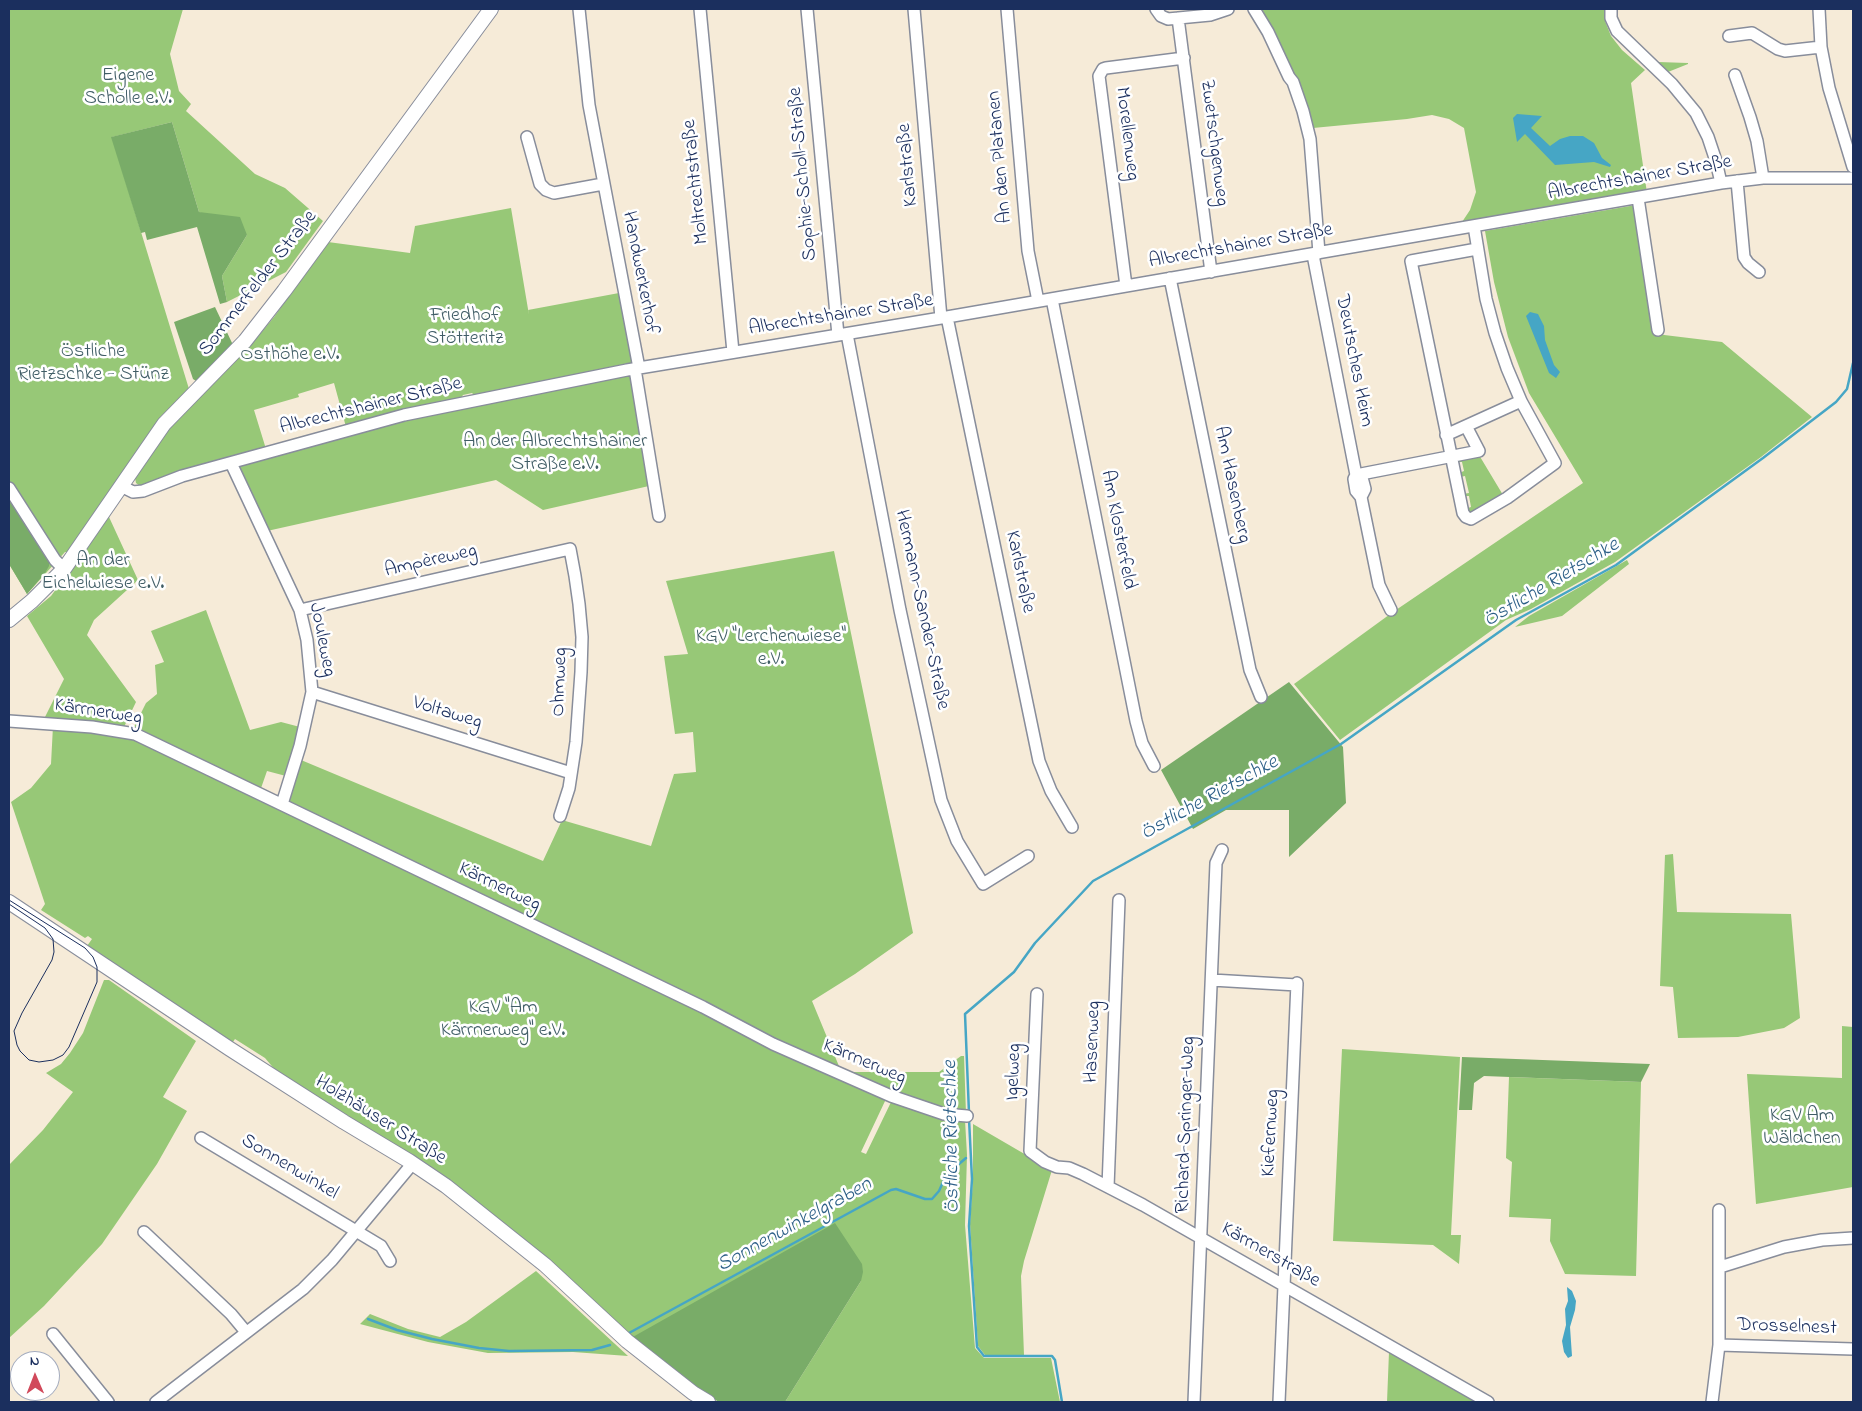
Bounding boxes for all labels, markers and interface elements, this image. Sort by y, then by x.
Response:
park label: Eigene Scholle e.V. [84,65,172,112]
street label: Zwetschgenweg [1193,78,1233,208]
street label: Sophie-Scholl-Straße [784,86,824,262]
street label: Morellenweg [1108,86,1144,182]
street label: An den Platanen [983,90,1019,224]
street label: Moltrechtstraße [679,118,715,246]
street label: Karlstraße [893,122,925,208]
street label: Albrechtshainer Straße [1546,151,1734,207]
street label: Sommerfelder Straße [195,206,323,362]
street label: Handwerkerhof [615,209,663,337]
street label: Albrechtshainer Straße [1147,219,1335,275]
street label: Albrechtshainer Straße [747,290,935,342]
street label: Deutsches Heim [1328,293,1378,429]
park label: Friedhof Stötteritz [426,305,504,352]
park label: Östliche Rietzschke - Stünz [17,341,169,388]
park label: Osthöhe e.V. [240,344,340,368]
street label: Albrechtshainer Straße [278,373,464,441]
street label: Am Hasenberg [1207,424,1255,546]
park label: An der Albrechtshainer Straße e.V. [463,431,647,478]
street label: Am Klosterfeld [1094,468,1140,592]
street label: Hermann-Sander-Straße [888,508,954,712]
street label: Karlstraße [999,529,1039,615]
water label: Östliche Rietschke [1480,534,1624,634]
street label: Ampèreweg [383,540,479,584]
park label: An der Eichelwiese e.V. [42,550,164,597]
street label: Jouleweg [302,601,340,679]
park label: KGV "Lerchenwiese" e.V. [696,626,846,673]
street label: Ohmweg [548,647,574,717]
street label: Voltaweg [409,692,485,736]
street label: Kärrnerweg [53,694,143,732]
water label: Östliche Rietschke [1137,751,1283,847]
street label: Kärrnerweg [454,858,544,918]
park label: KGV "Am Kärrnerweg" e.V. [441,997,565,1044]
street label: Hasenweg [1081,1000,1107,1084]
street label: Kärrnerweg [819,1035,909,1091]
street label: Richard-Springer-Weg [1172,1036,1202,1214]
street label: Igelweg [1002,1043,1028,1101]
water label: Östliche Rietschke [939,1060,967,1214]
street label: Holzhäuser Straße [310,1071,450,1171]
street label: Kiefernweg [1258,1089,1286,1177]
park label: KGV Am Wäldchen [1763,1105,1841,1152]
street label: Sonnenwinkel [236,1130,342,1206]
water label: Sonnenwinkelgraben [713,1173,877,1279]
street label: Kärrnerstraße [1216,1218,1324,1294]
street label: Drosselnest [1737,1314,1837,1342]
north arrow [10,1351,60,1401]
text: N [30,1351,40,1372]

